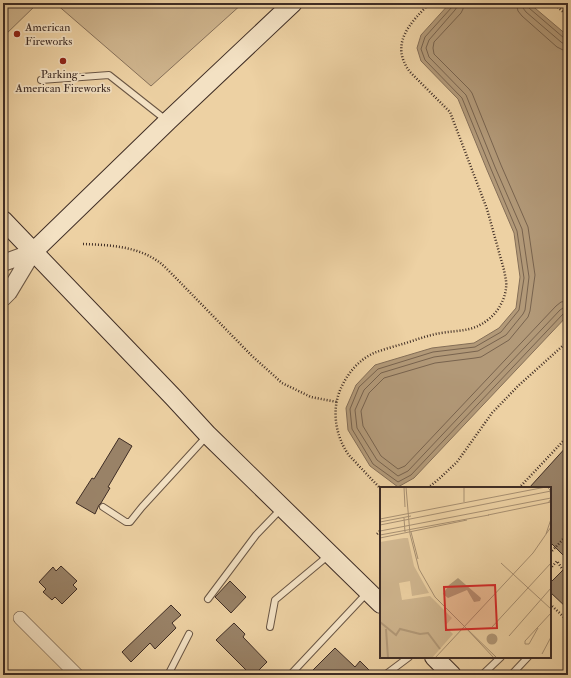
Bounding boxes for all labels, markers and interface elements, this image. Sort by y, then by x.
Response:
place label: American Fireworks [24,20,72,49]
marker: American Fireworks [12,29,22,39]
marker: Parking - American Fireworks [58,56,68,66]
place label: Parking - American Fireworks [14,67,111,96]
inset map [380,487,551,658]

